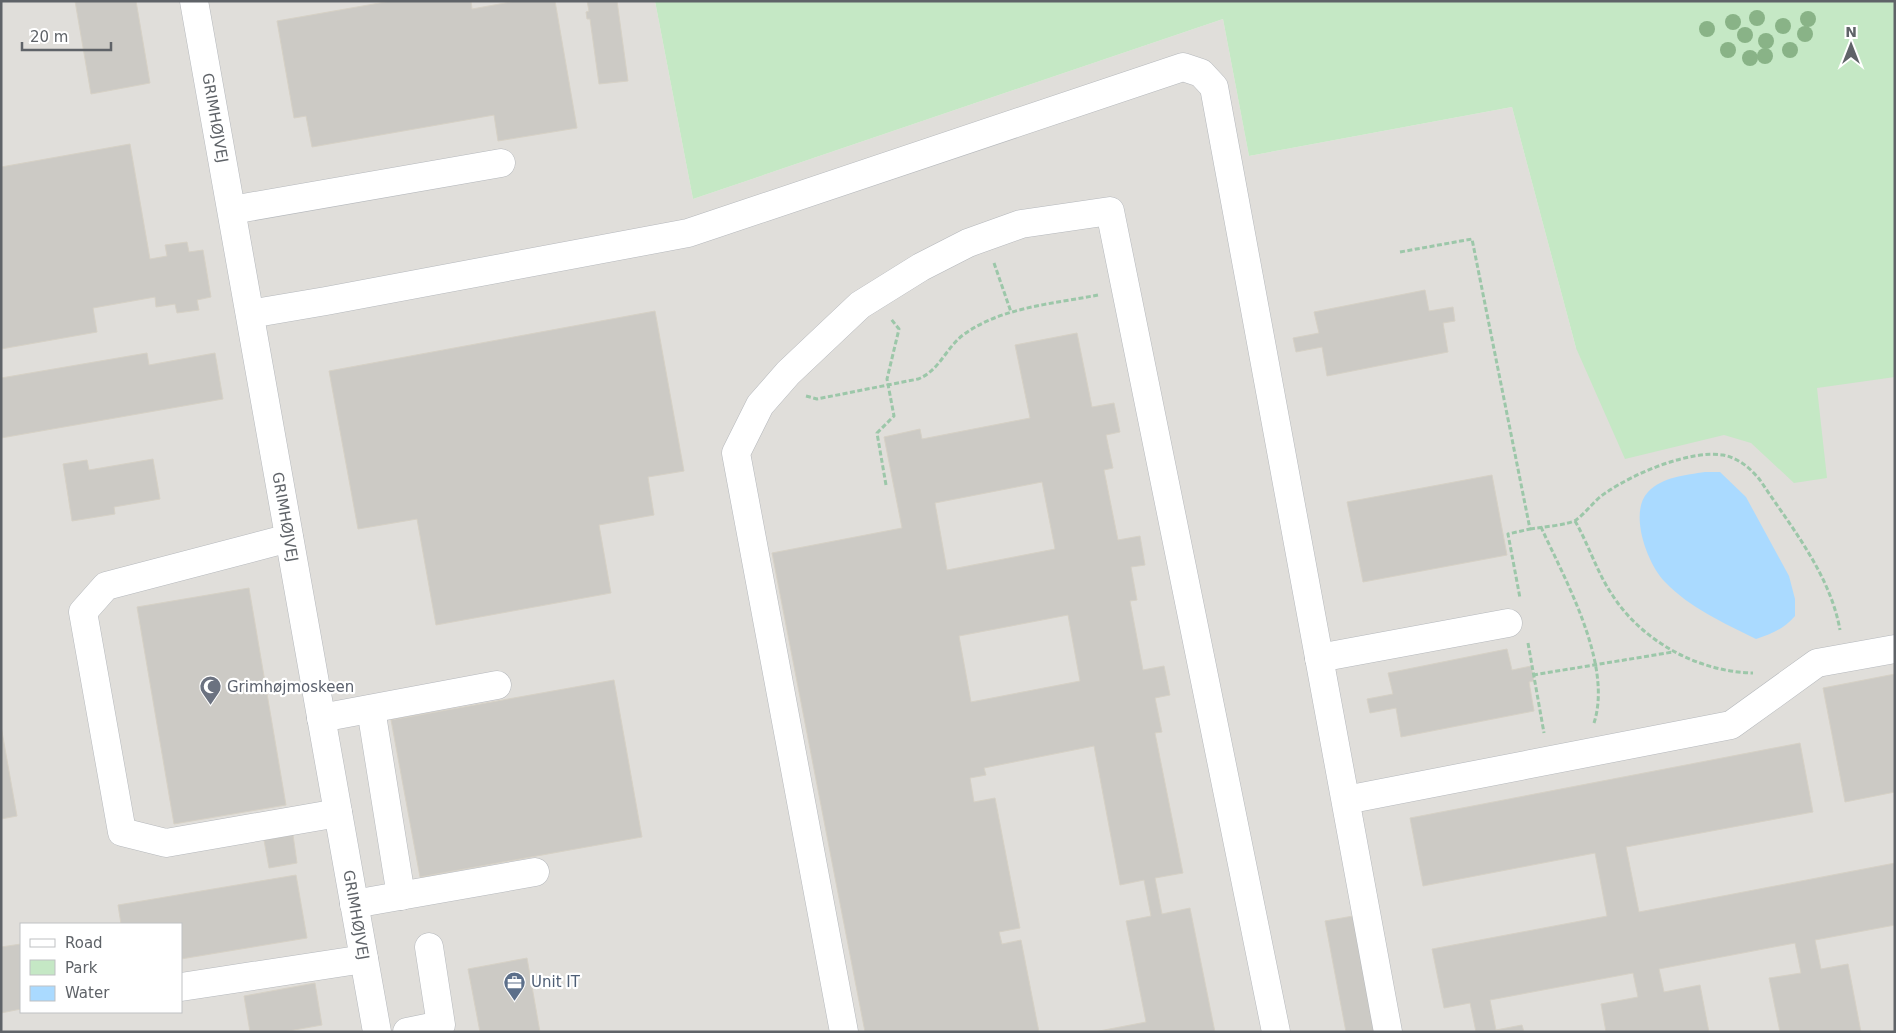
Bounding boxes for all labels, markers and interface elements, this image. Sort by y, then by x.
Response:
scale bar [22,20,111,52]
north arrow [1826,20,1876,70]
text: N [1845,24,1857,40]
text: 20 m [30,28,68,46]
street label: GRIMHØJVEJ [198,72,232,164]
street label: GRIMHØJVEJ [268,471,302,563]
mosque icon: Grimhøjmoskeen [199,675,223,706]
place label: Grimhøjmoskeen [227,678,354,696]
street label: GRIMHØJVEJ [339,869,373,961]
legend [20,923,182,1013]
text: Road [65,934,103,952]
text: Park [65,959,98,977]
office icon: Unit IT [503,970,527,1001]
place label: Unit IT [531,973,581,991]
text: Water [65,984,110,1002]

